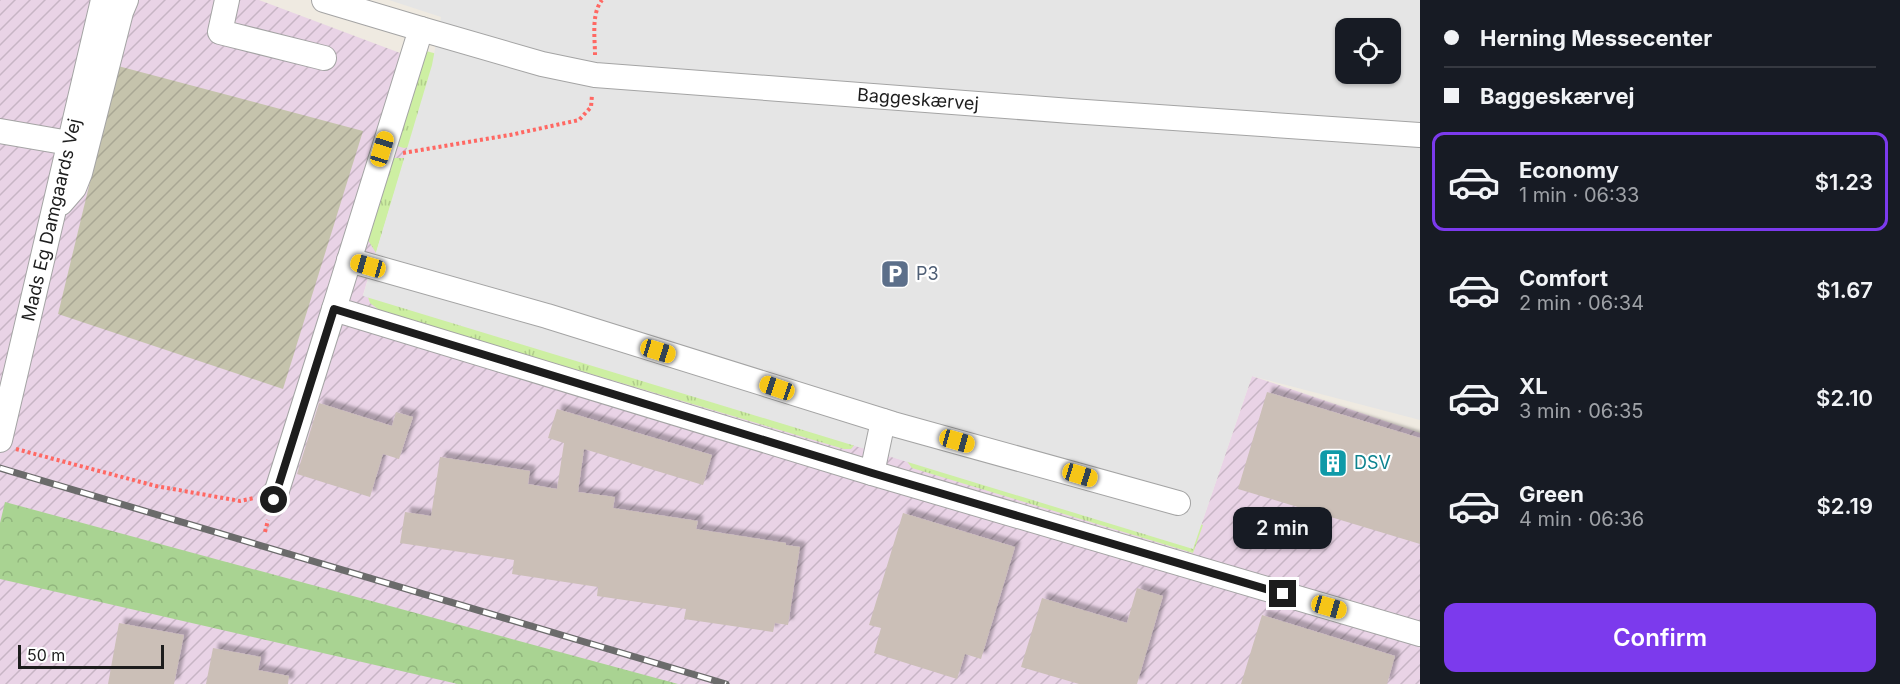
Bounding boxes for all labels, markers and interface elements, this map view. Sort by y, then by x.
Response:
map controls [1335,18,1401,84]
button: locate [1335,18,1401,84]
text: Herning Messecenter [1480,25,1712,51]
text: Baggeskærvej [1480,83,1635,109]
street label: Baggeskærvej [856,84,980,114]
street label: Mads Eg Damgaards Vej [17,116,85,323]
car [368,129,396,169]
icon: car [1447,155,1501,209]
text: Economy [1519,157,1619,183]
text: $1.23 [1815,169,1873,195]
text: 1 min · 06:33 [1519,183,1639,207]
car [348,252,388,280]
parking icon: P3 [879,258,911,290]
place label: P3 [916,263,939,284]
icon: car [1447,263,1501,317]
text: Comfort [1519,265,1608,291]
text: $1.67 [1816,277,1873,303]
text: 2 min · 06:34 [1519,291,1644,315]
car [638,337,678,365]
icon: car [1447,371,1501,425]
text: XL [1519,373,1548,399]
car [757,374,797,402]
text: $2.10 [1816,385,1873,411]
text: 3 min · 06:35 [1519,399,1643,423]
car [937,427,977,455]
building icon: DSV [1317,447,1349,479]
place label: DSV [1354,452,1391,473]
car [1060,461,1100,489]
icon: car [1447,479,1501,533]
text: Green [1519,481,1584,507]
route start [260,486,287,513]
text: $2.19 [1817,493,1873,519]
callout: 2 min [1234,507,1332,549]
text: 4 min · 06:36 [1519,507,1644,531]
text: 2 min [1256,516,1309,540]
route end [1269,580,1296,607]
car [1309,593,1349,621]
button: Confirm [1444,603,1876,672]
scale bar [18,642,164,670]
text: 50 m [27,645,65,665]

